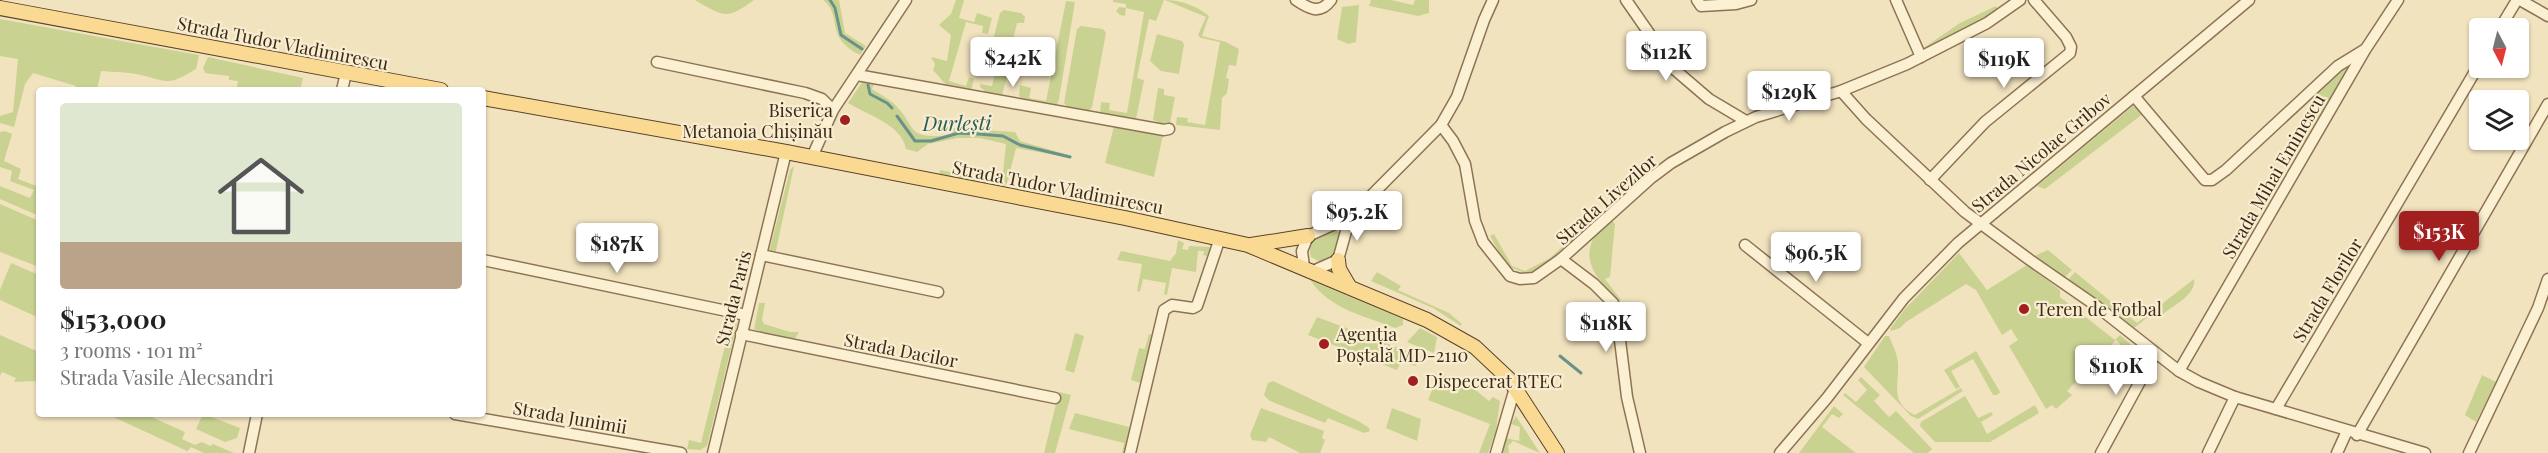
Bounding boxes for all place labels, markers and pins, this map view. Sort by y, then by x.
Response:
pin: $112K [1624,31,1708,82]
pin: $242K [971,37,1055,88]
pin: $119K [1962,38,2046,89]
pin: $129K [1747,71,1831,122]
place label: Biserica Metanoia Chișinău [682,98,834,143]
marker: Biserica Metanoia Chișinău [838,113,852,127]
pin: $95.2K [1308,191,1406,242]
pin: $153K [2397,211,2481,262]
pin: $187K [575,223,659,274]
pin: $96.5K [1767,232,1865,283]
place label: Teren de Fotbal [2036,297,2162,321]
pin: $118K [1564,302,1648,353]
marker: Teren de Fotbal [2017,302,2031,316]
place label: Agenția Poștală MD-2110 [1335,322,1468,367]
marker: Agenția Poștală MD-2110 [1317,337,1331,351]
pin: $110K [2074,345,2158,396]
place label: Dispecerat RTEC [1425,369,1562,393]
marker: Dispecerat RTEC [1406,374,1420,388]

